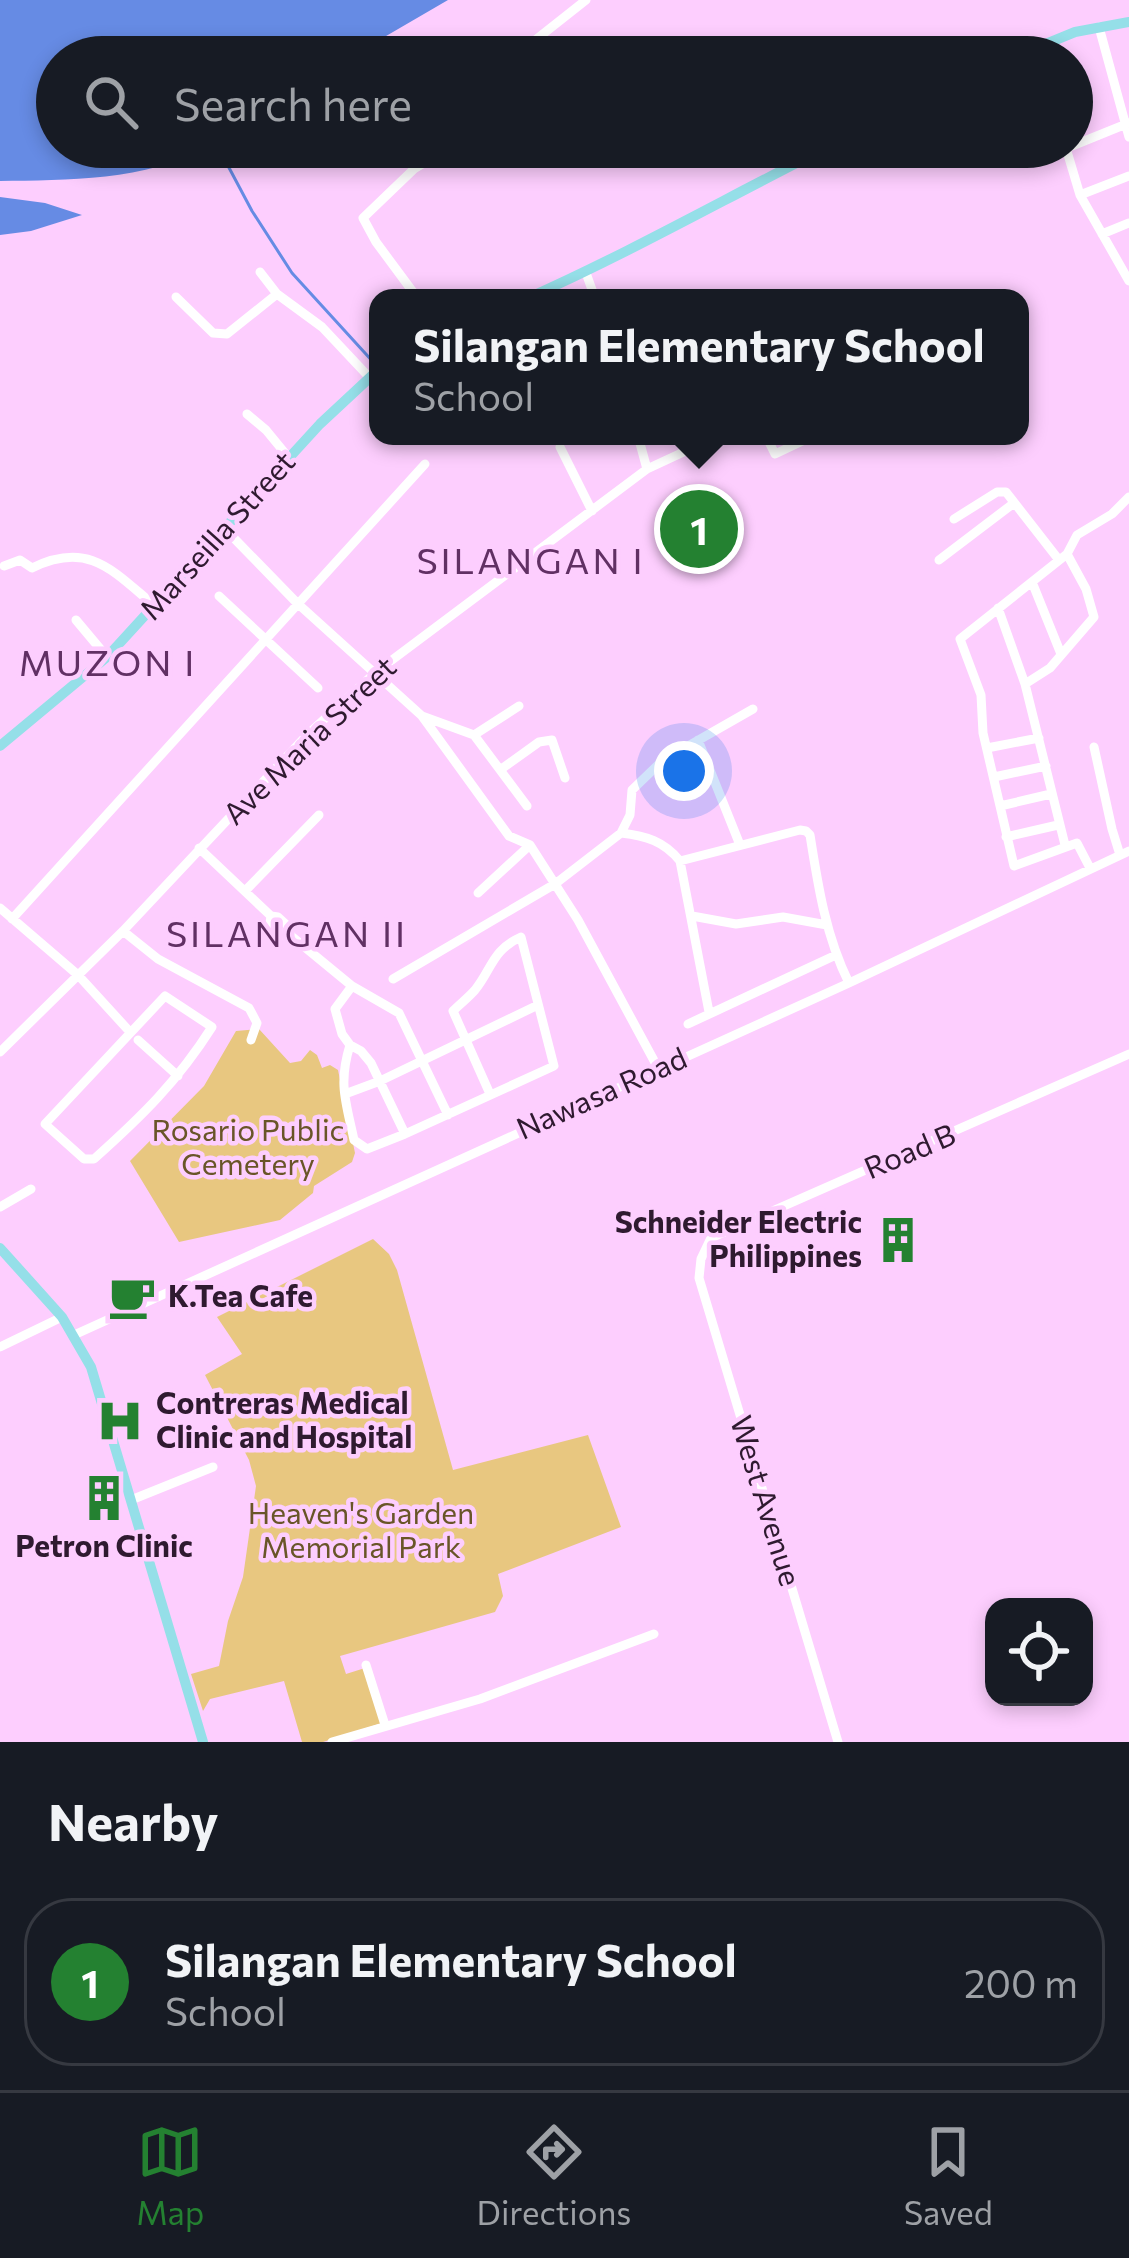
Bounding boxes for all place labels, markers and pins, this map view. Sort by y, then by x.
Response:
pin: 1 [660,484,738,574]
place label: Schneider Electric Philippines [615,1202,862,1273]
building icon: Schneider Electric Philippines [873,1215,923,1265]
cafe icon: K.Tea Cafe [107,1272,157,1322]
place label: K.Tea Cafe [168,1276,313,1313]
place label: Contreras Medical Clinic and Hospital [156,1383,412,1454]
hospital icon: Contreras Medical Clinic and Hospital [95,1396,145,1446]
building icon: Petron Clinic [79,1473,129,1523]
place label: Petron Clinic [15,1526,193,1563]

